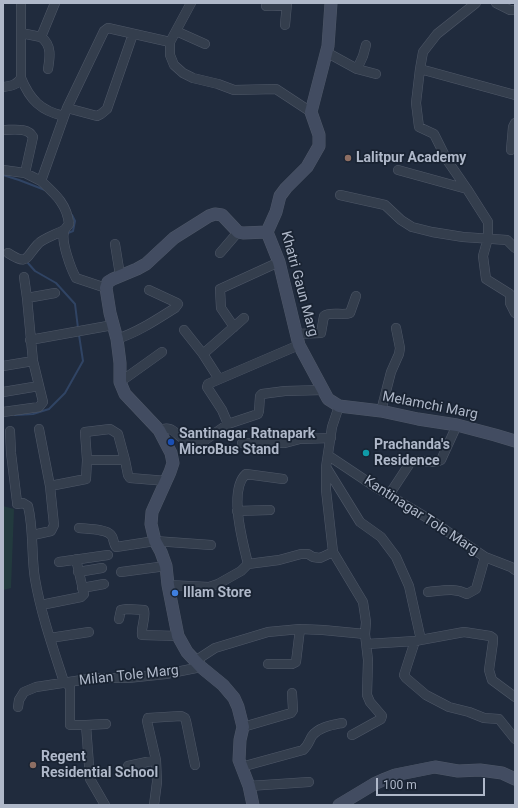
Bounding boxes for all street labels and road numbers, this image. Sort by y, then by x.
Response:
street label: Khatri Gaun Marg [277,229,321,339]
street label: Melamchi Marg [381,388,479,424]
street label: Kantinagar Tole Marg [360,473,482,559]
street label: Milan Tole Marg [78,662,180,690]

